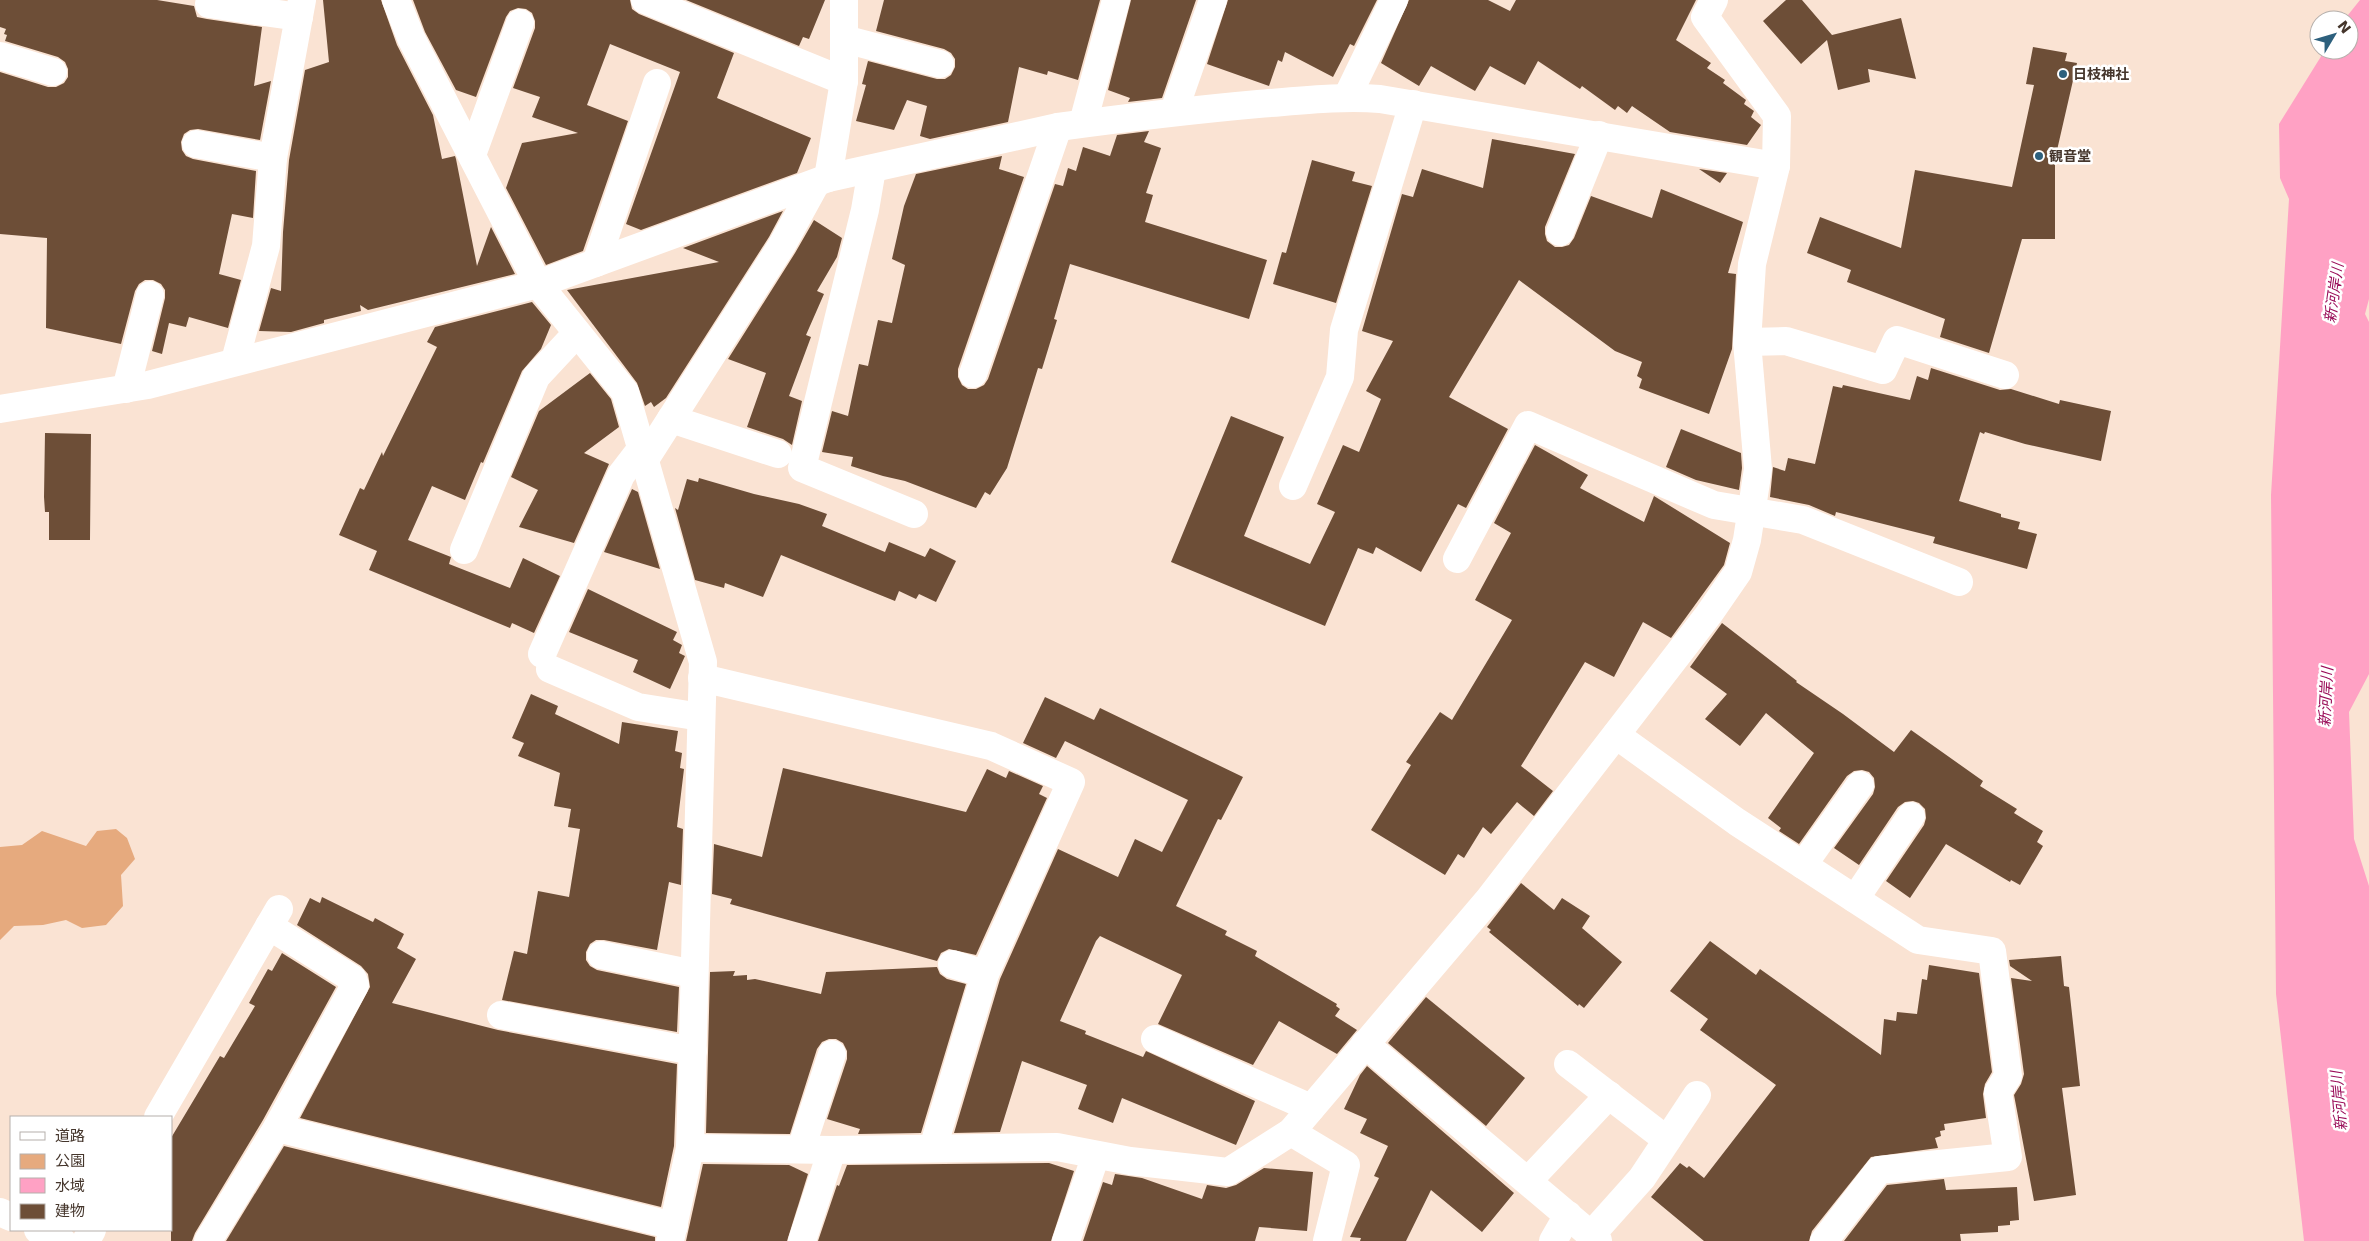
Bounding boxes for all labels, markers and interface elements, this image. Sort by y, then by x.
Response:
north arrow [2309,10,2359,60]
text: N [2334,17,2354,37]
place label: 日枝神社 [2073,66,2129,82]
marker: 日枝神社 [2057,68,2069,80]
place label: 観音堂 [2049,148,2091,164]
marker: 観音堂 [2033,150,2045,162]
water label: 新河岸川 [2321,260,2347,324]
water label: 新河岸川 [2315,665,2337,727]
water label: 新河岸川 [2327,1068,2351,1132]
legend [10,1116,172,1231]
text: 道路 [55,1127,85,1145]
text: 公園 [55,1152,85,1170]
text: 水域 [55,1177,85,1195]
text: 建物 [55,1202,85,1220]

